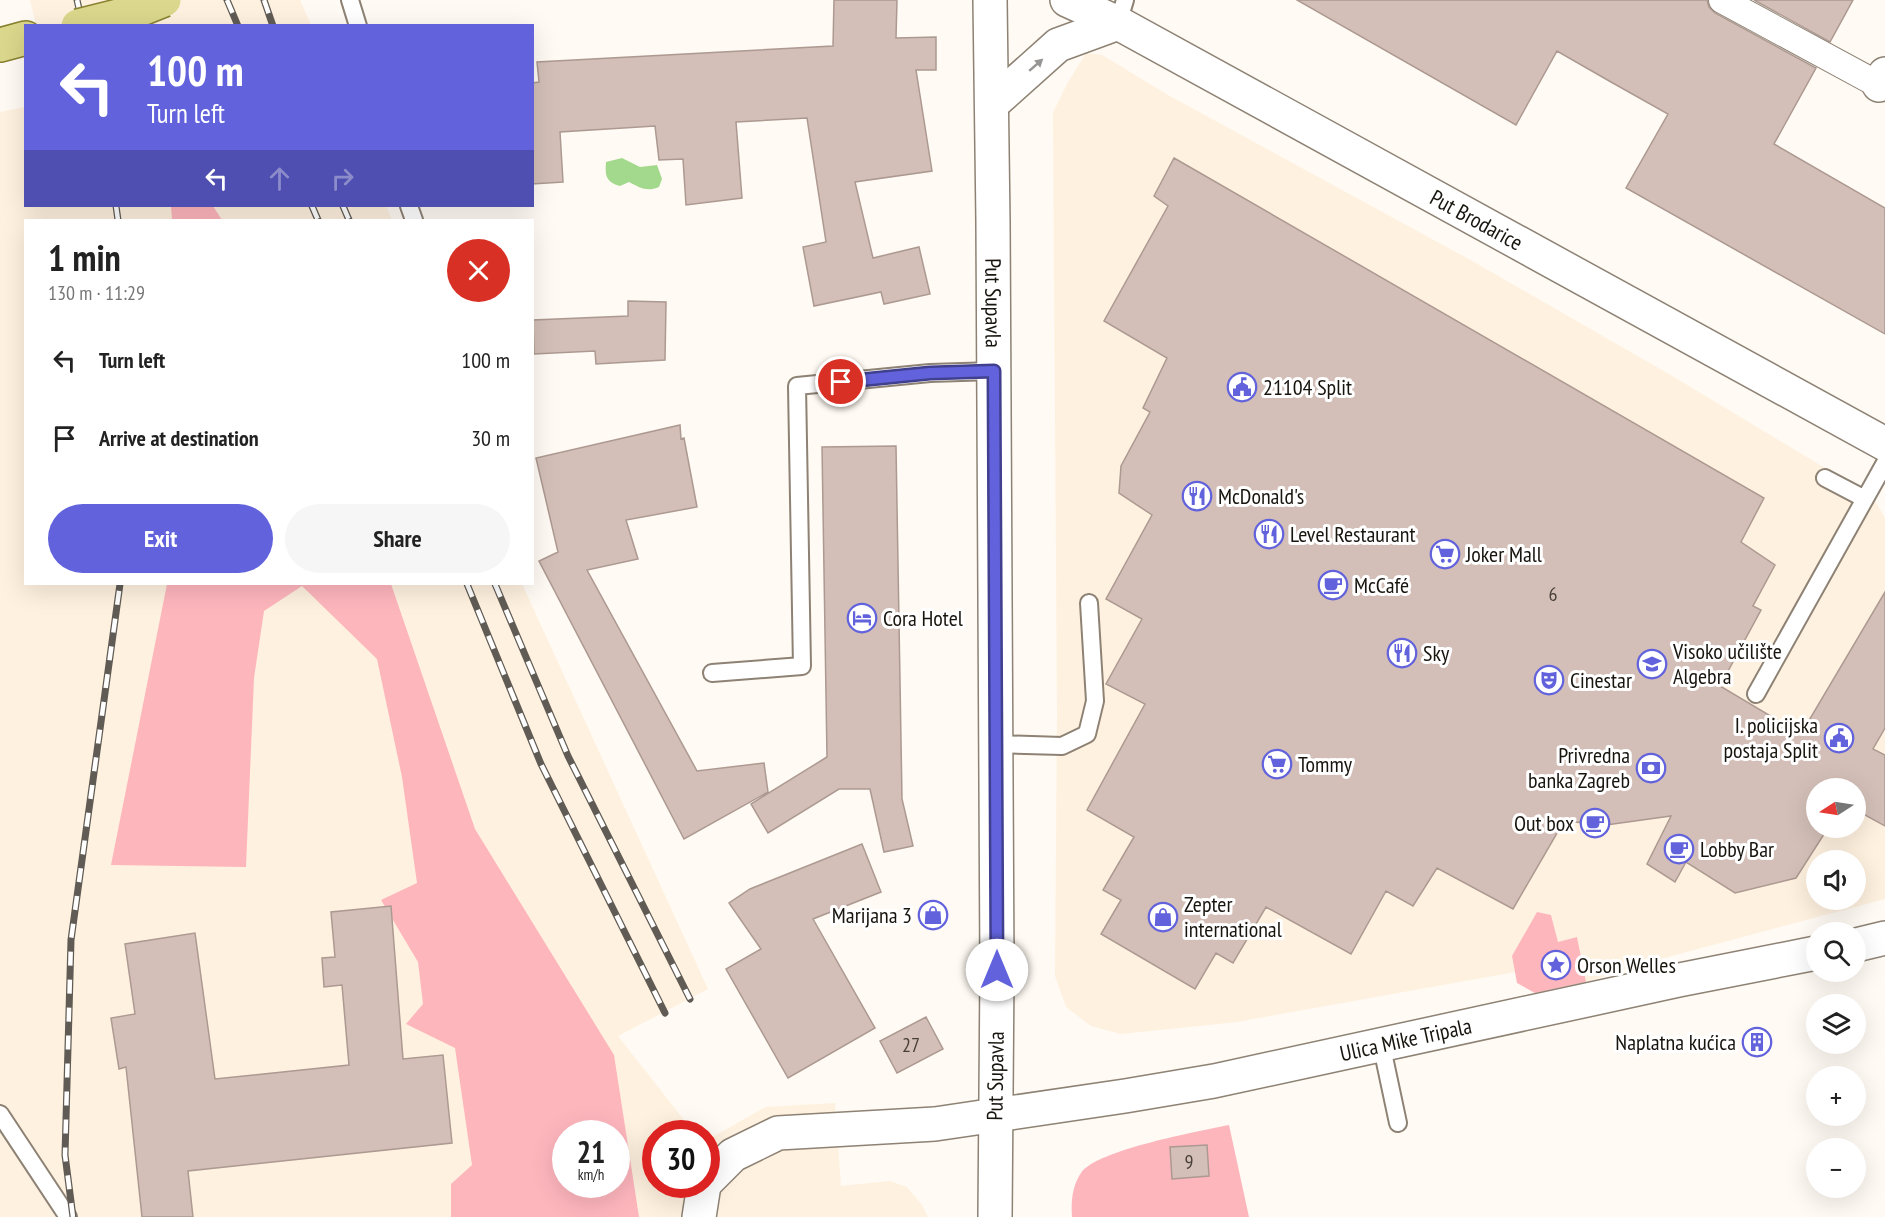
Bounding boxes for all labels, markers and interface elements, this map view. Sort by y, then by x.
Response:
text: 100 m [147,43,244,98]
icon: left [48,48,126,126]
one-way arrow [1028,58,1043,72]
text: Turn left [147,96,225,130]
icon: left [200,162,233,195]
icon: ahead [263,162,296,195]
icon: right [326,162,359,195]
street label: Put Brodarice [1425,183,1528,256]
text: 1 min [48,234,121,281]
button: close [447,239,510,302]
street label: Put Supavla [979,258,1008,348]
text: 130 m · 11:29 [48,280,145,306]
icon: left [48,344,81,377]
text: Turn left [99,346,165,374]
text: 100 m [461,346,510,374]
pin [815,356,866,407]
icon: arrive [824,365,857,398]
public building icon: 21104 Split [1226,371,1258,403]
place label: 21104 Split [1263,373,1352,401]
icon: arrive [48,422,81,455]
text: Arrive at destination [99,424,259,452]
text: 30 m [471,424,510,452]
restaurant icon: McDonald's [1181,480,1213,512]
place label: McDonald's [1218,482,1304,510]
button: Exit [48,504,273,573]
button: Share [285,504,510,573]
restaurant icon: Level Restaurant [1253,518,1285,550]
place label: Level Restaurant [1290,520,1415,548]
supermarket icon: Joker Mall [1429,538,1461,570]
place label: Joker Mall [1465,540,1543,568]
cafe icon: McCafé [1317,569,1349,601]
place label: McCafé [1354,571,1409,599]
house number: 6 [1549,581,1558,607]
hotel icon: Cora Hotel [846,602,878,634]
place label: Cora Hotel [883,604,964,632]
restaurant icon: Sky [1386,637,1418,669]
place label: Visoko učilište Algebra [1672,637,1782,690]
place label: Sky [1423,639,1450,667]
school or university icon: Visoko učilište Algebra [1636,648,1668,680]
theatre icon: Cinestar [1533,664,1565,696]
place label: Cinestar [1570,666,1632,694]
place label: I. policijska postaja Split [1724,711,1818,764]
public building icon: I. policijska postaja Split [1823,722,1855,754]
place label: Privredna banka Zagreb [1528,741,1630,794]
supermarket icon: Tommy [1261,748,1293,780]
place label: Tommy [1298,750,1353,778]
bank icon: Privredna banka Zagreb [1635,752,1667,784]
north arrow [1806,778,1866,838]
map controls [1806,778,1866,1198]
cafe icon: Out box [1579,807,1611,839]
place label: Out box [1514,809,1574,837]
cafe icon: Lobby Bar [1663,833,1695,865]
place label: Lobby Bar [1700,835,1774,863]
button: sound [1806,850,1866,910]
place label: Zepter international [1184,890,1283,943]
shop icon: Marijana 3 [917,899,949,931]
place label: Marijana 3 [832,901,912,929]
shop icon: Zepter international [1147,901,1179,933]
button: search [1806,922,1866,982]
position arrow [965,938,1029,1002]
place icon: Orson Welles [1540,949,1572,981]
place label: Orson Welles [1577,951,1676,979]
button: layers [1806,994,1866,1054]
street label: Ulica Mike Tripala [1337,1011,1474,1067]
building icon: Naplatna kućica [1741,1026,1773,1058]
place label: Naplatna kućica [1615,1028,1736,1056]
street label: Put Supavla [980,1031,1010,1121]
house number: 27 [902,1032,920,1058]
button: + [1806,1066,1866,1126]
speed limit sign: 30 [642,1120,720,1198]
text: 21 [577,1132,605,1171]
button: − [1806,1138,1866,1198]
house number: 9 [1185,1149,1194,1175]
text: km/h [578,1165,604,1184]

